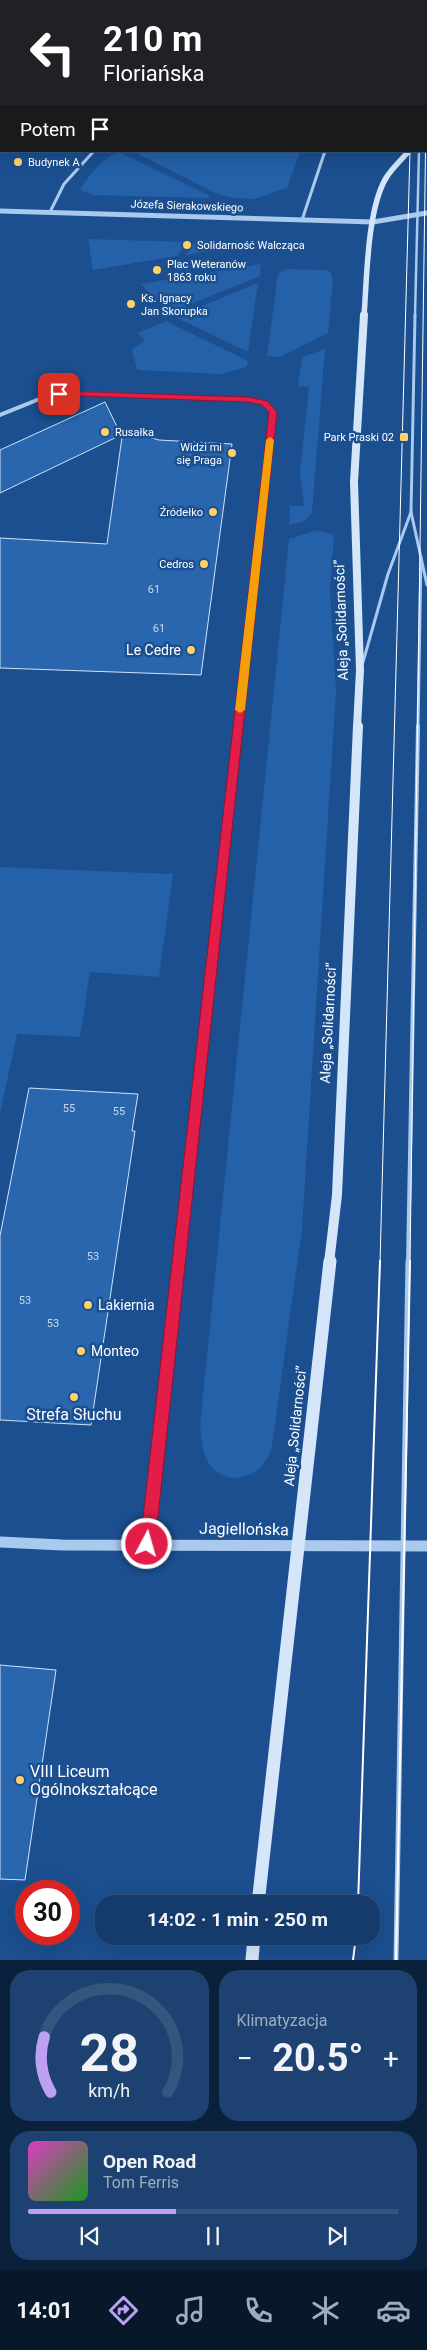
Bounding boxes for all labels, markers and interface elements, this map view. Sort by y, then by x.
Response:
text: 210 m [103,19,202,60]
icon: left [20,20,85,85]
text: Floriańska [103,61,204,86]
icon: arrive [86,115,114,143]
text: Potem [20,118,76,141]
marker: Budynek A [12,156,24,168]
place label: Budynek A [28,156,81,169]
street label: Józefa Sierakowskiego [130,198,244,214]
marker: Solidarność Walcząca [181,239,193,251]
place label: Solidarność Walcząca [197,239,305,252]
place label: Plac Weteranów 1863 roku [167,258,247,284]
marker: Plac Weteranów 1863 roku [151,264,163,276]
place label: Ks. Ignacy Jan Skorupka [141,292,208,318]
marker: Ks. Ignacy Jan Skorupka [125,298,137,310]
pin [38,373,80,415]
icon: arrive [45,380,73,408]
marker: Rusałka [99,426,111,438]
place label: Rusałka [115,426,154,439]
place label: Park Praski 02 [324,431,394,444]
marker: Park Praski 02 [398,431,410,443]
place label: Widzi mi się Praga [176,441,222,467]
marker: Widzi mi się Praga [226,447,238,459]
place label: Źródełko [160,506,203,519]
marker: Źródełko [207,506,219,518]
place label: Cedros [159,558,194,571]
marker: Cedros [198,558,210,570]
street label: Aleja „Solidarności” [331,559,351,681]
house number: 61 [148,583,160,596]
house number: 61 [153,622,165,635]
place label: Le Cedre [126,642,181,658]
marker: Le Cedre [185,644,197,656]
street label: Aleja „Solidarności” [317,962,339,1084]
house number: 55 [63,1102,75,1115]
house number: 55 [113,1105,125,1118]
house number: 53 [87,1250,99,1263]
house number: 53 [19,1294,31,1307]
place label: Lakiernia [98,1297,155,1313]
marker: Lakiernia [82,1299,94,1311]
house number: 53 [47,1317,59,1330]
place label: Monteo [91,1343,139,1359]
marker: Monteo [75,1345,87,1357]
street label: Aleja „Solidarności” [281,1365,309,1487]
marker: Strefa Słuchu [68,1391,80,1403]
place label: Strefa Słuchu [26,1405,122,1424]
position arrow [120,1517,172,1569]
street label: Jagiellońska [199,1519,289,1539]
place label: VIII Liceum Ogólnokształcące [30,1762,157,1799]
marker: VIII Liceum Ogólnokształcące [14,1774,26,1786]
speed limit sign: 30 [15,1880,80,1945]
text: 14:02 · 1 min · 250 m [147,1908,328,1931]
text: Klimatyzacja [237,2011,327,2030]
text: 28 [79,2023,139,2084]
text: 20.5° [272,2036,363,2080]
text: − [237,2042,253,2075]
text: + [383,2042,399,2075]
text: km/h [88,2080,130,2101]
text: Open Road [103,2150,196,2173]
text: Tom Ferris [103,2173,179,2192]
icon: previous [76,2222,104,2250]
icon: pause [199,2222,227,2250]
icon: next [323,2222,351,2250]
icon: directions [106,2293,141,2328]
icon: music [173,2293,208,2328]
icon: phone [241,2293,276,2328]
icon: climate [308,2293,343,2328]
icon: car [376,2293,411,2328]
text: 14:01 [16,2298,73,2323]

